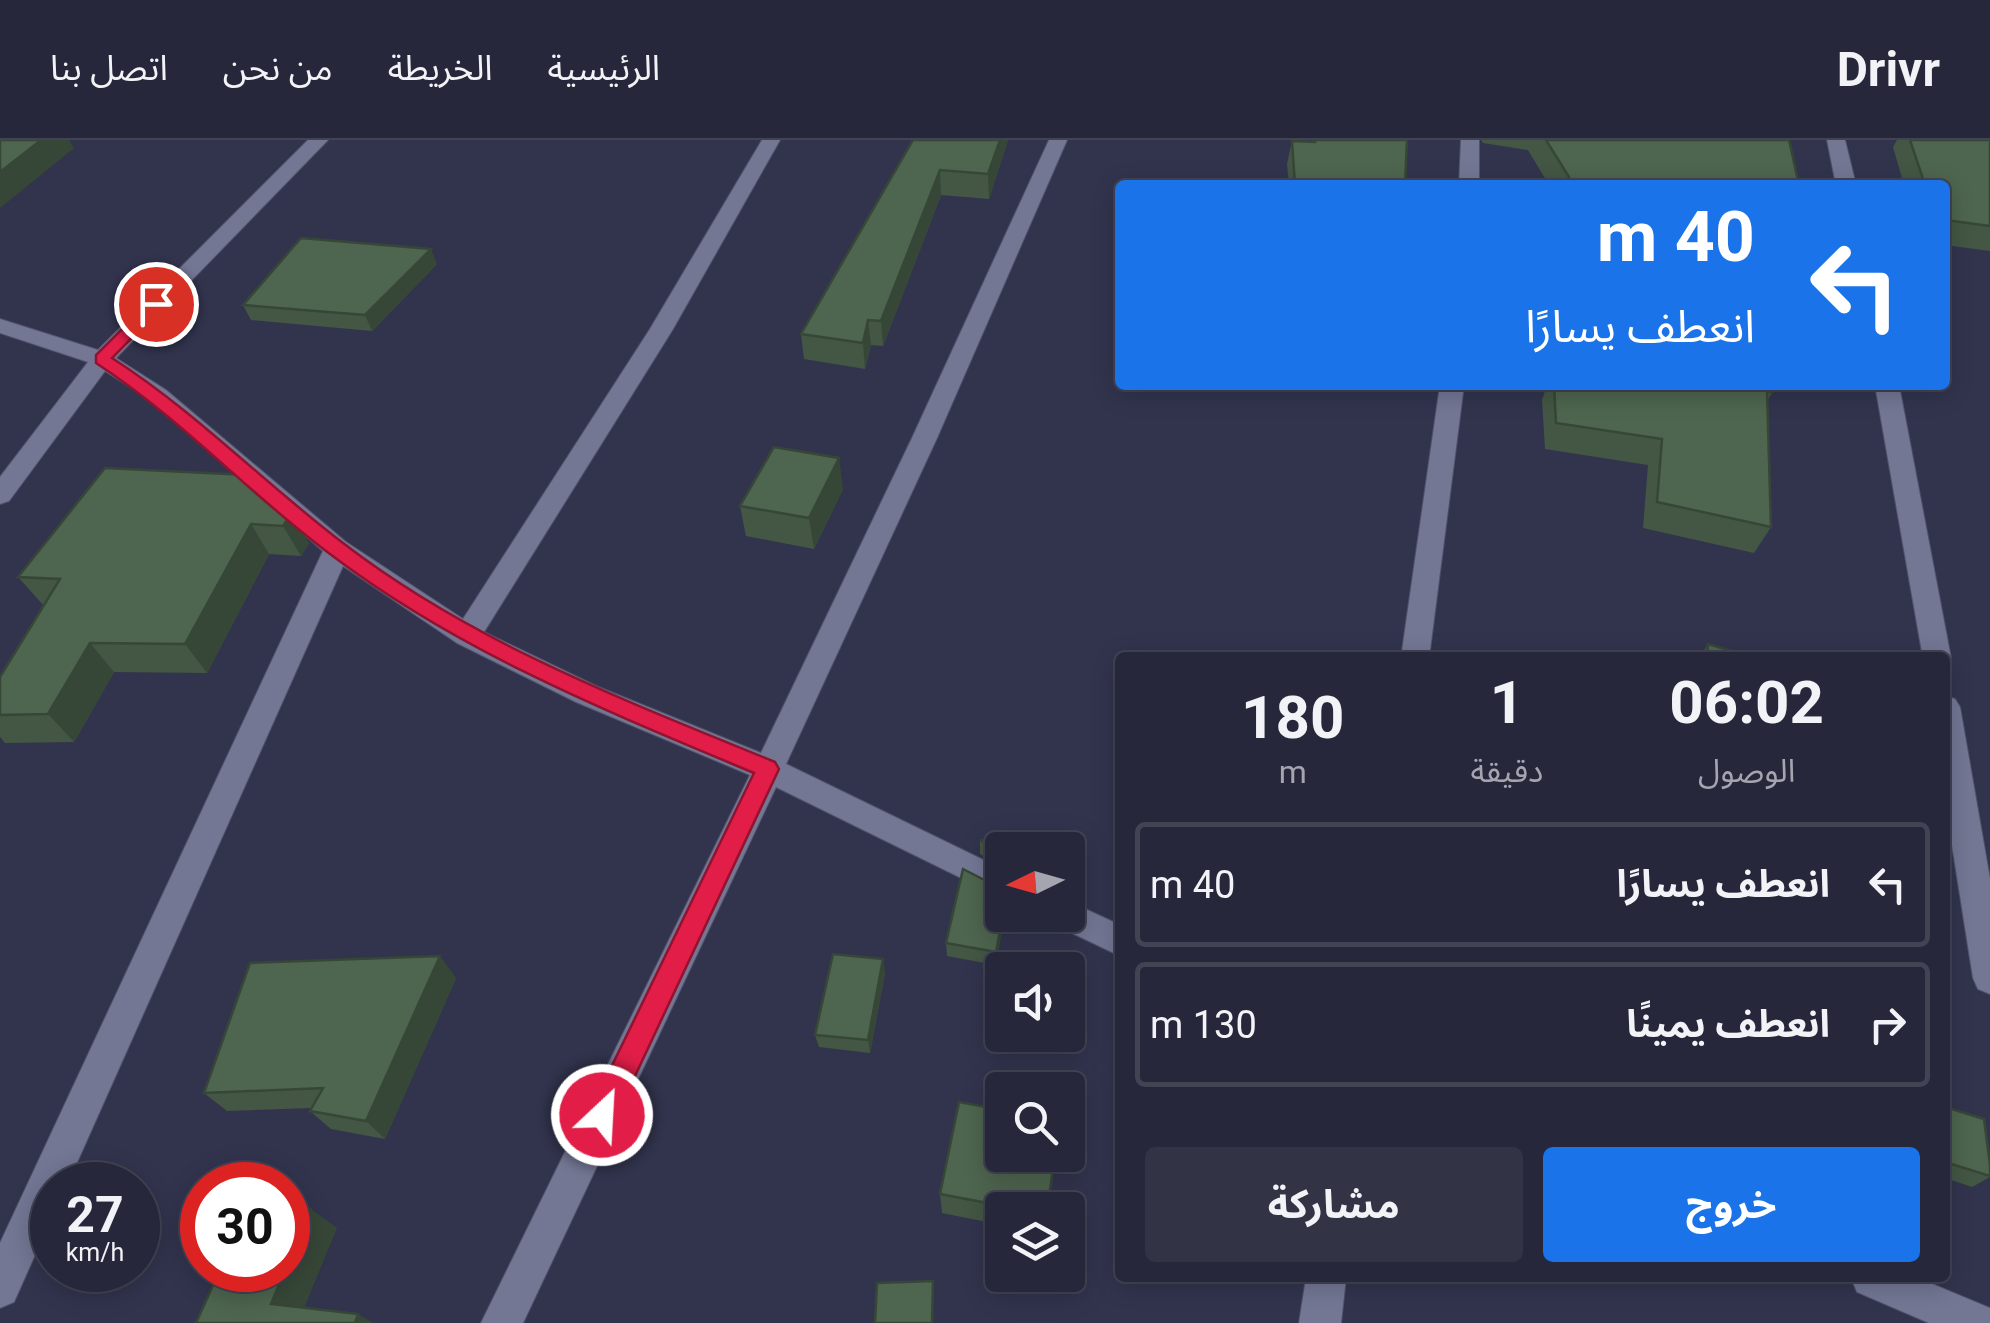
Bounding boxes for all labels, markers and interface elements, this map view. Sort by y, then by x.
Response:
text: Drivr [1837,41,1940,98]
text: اتصل بنا [50,48,168,89]
text: من نحن [223,48,333,89]
text: الخريطة [388,48,493,89]
text: الرئيسية [548,48,660,89]
text: 40 m [1597,196,1755,278]
icon: left [1790,220,1920,350]
pin [114,262,199,347]
icon: arrive [129,277,184,332]
text: انعطف يسارًا [1525,300,1755,353]
text: 1 [1490,667,1524,738]
text: 06:02 [1669,667,1824,738]
text: 180 [1241,682,1344,753]
text: دقيقة [1470,752,1543,790]
text: الوصول [1698,752,1795,790]
text: m [1279,753,1307,791]
north arrow [985,832,1085,932]
map controls [985,832,1085,1292]
icon: left [1860,857,1915,912]
text: انعطف يسارًا [1616,862,1830,906]
text: 40 m [1150,863,1235,907]
button: sound [985,952,1085,1052]
icon: right [1860,997,1915,1052]
text: انعطف يمينًا [1626,1002,1830,1046]
text: 130 m [1150,1003,1257,1047]
position arrow [550,1063,654,1167]
button: search [985,1072,1085,1172]
button: مشاركة [1145,1147,1523,1262]
button: خروج [1543,1147,1920,1262]
speed limit sign: 30 [180,1162,310,1292]
text: 27 [66,1186,124,1244]
button: layers [985,1192,1085,1292]
text: km/h [66,1238,124,1267]

